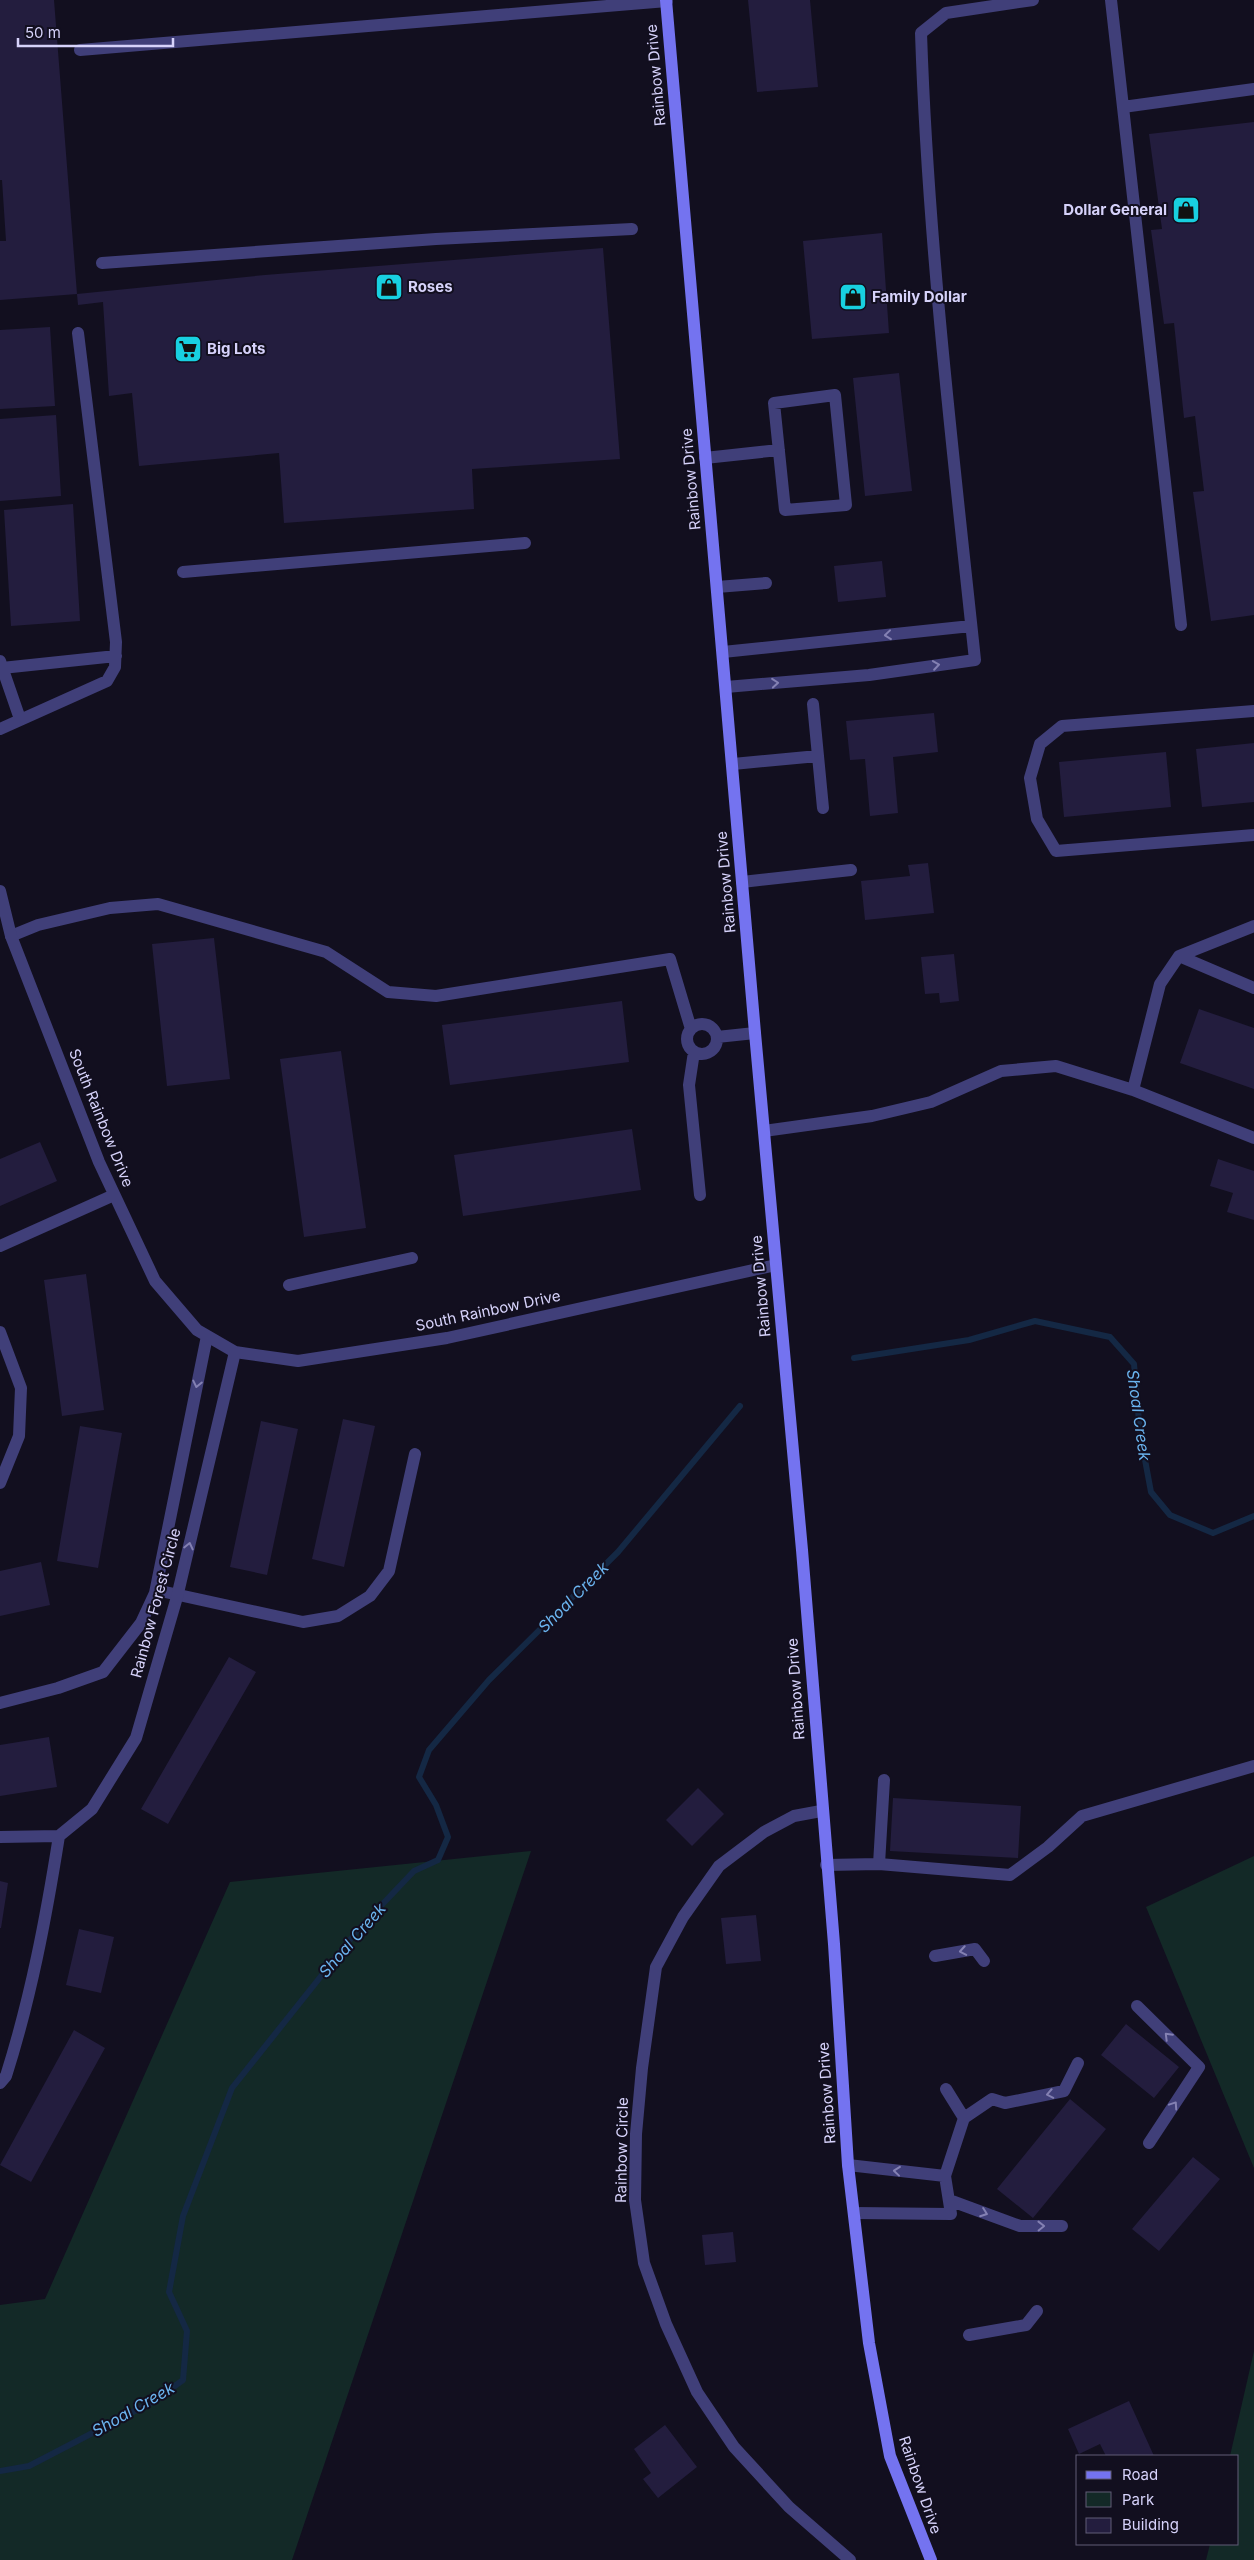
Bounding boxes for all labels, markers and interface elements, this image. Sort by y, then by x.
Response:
scale bar [18,15,172,47]
text: 50 m [25,23,61,42]
street label: Rainbow Drive [642,23,669,127]
shop icon: Dollar General [1171,195,1201,225]
place label: Dollar General [1063,200,1167,219]
shop icon: Roses [374,272,404,302]
place label: Roses [408,277,453,296]
shop icon: Family Dollar [838,282,868,312]
place label: Family Dollar [872,287,967,306]
supermarket icon: Big Lots [173,334,203,364]
place label: Big Lots [207,339,265,358]
street label: Rainbow Drive [677,427,704,531]
one-way arrow [884,629,892,640]
one-way arrow [932,661,941,671]
one-way arrow [771,678,779,689]
street label: Rainbow Drive [712,830,739,934]
street label: South Rainbow Drive [65,1046,138,1190]
street label: Rainbow Drive [747,1234,774,1338]
street label: South Rainbow Drive [414,1286,562,1335]
water label: Shoal Creek [1123,1368,1155,1462]
one-way arrow [192,1379,203,1388]
street label: Rainbow Forest Circle [126,1526,185,1680]
one-way arrow [183,1542,194,1551]
water label: Shoal Creek [533,1557,613,1637]
street label: Rainbow Drive [782,1637,809,1741]
water label: Shoal Creek [314,1899,390,1981]
one-way arrow [958,1946,967,1956]
one-way arrow [1165,2033,1174,2042]
street label: Rainbow Drive [813,2041,840,2145]
one-way arrow [1045,2088,1054,2098]
street label: Rainbow Circle [611,2097,632,2203]
one-way arrow [1168,2101,1177,2111]
one-way arrow [892,2166,900,2177]
one-way arrow [980,2207,988,2217]
one-way arrow [1037,2221,1045,2231]
water label: Shoal Creek [88,2377,178,2441]
street label: Rainbow Drive [895,2433,946,2536]
legend [1076,2455,1239,2545]
text: Road [1122,2465,1158,2484]
text: Park [1122,2490,1155,2509]
text: Building [1122,2515,1179,2534]

